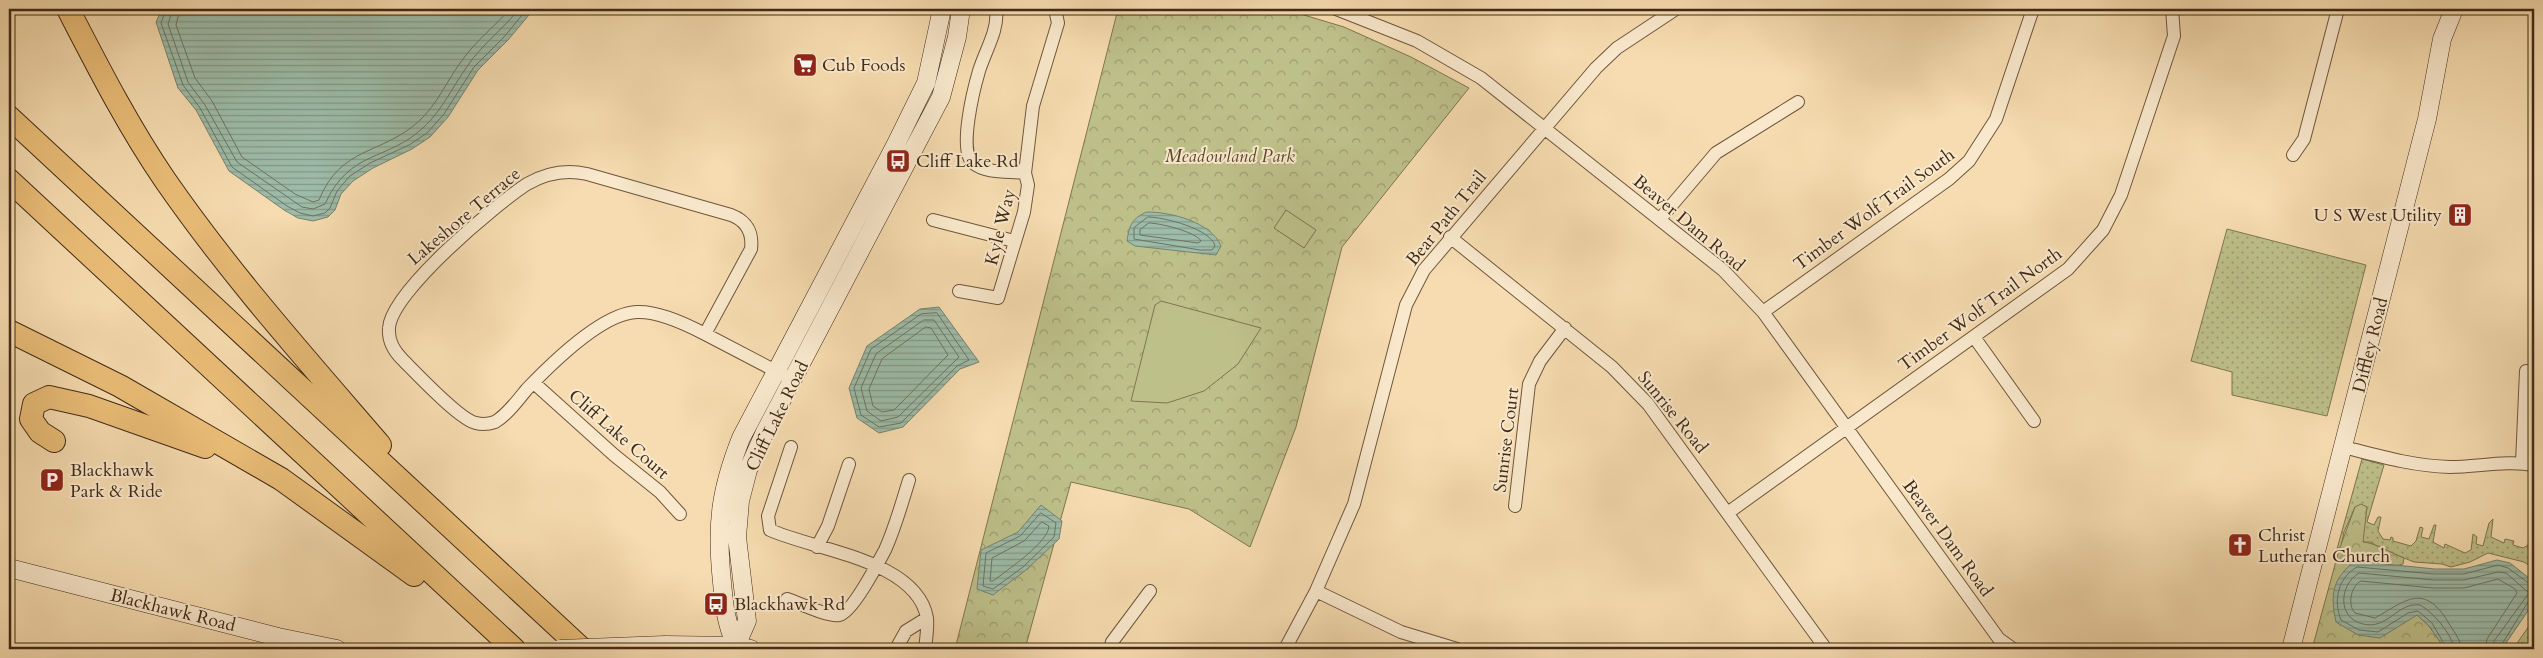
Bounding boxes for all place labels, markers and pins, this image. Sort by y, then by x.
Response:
supermarket icon: Cub Foods [792,52,818,78]
place label: Cub Foods [822,53,905,78]
bus stop icon: Cliff Lake Rd [885,148,911,174]
place label: Cliff Lake Rd [916,149,1019,174]
building icon: U S West Utility [2447,202,2473,228]
place label: U S West Utility [2314,203,2442,228]
place label: Blackhawk Park & Ride [70,458,163,504]
parking icon: Blackhawk Park & Ride [39,467,65,493]
place label: Christ Lutheran Church [2258,523,2390,569]
church icon: Christ Lutheran Church [2227,532,2253,558]
bus stop icon: Blackhawk Rd [703,591,729,617]
place label: Blackhawk Rd [734,592,845,617]

